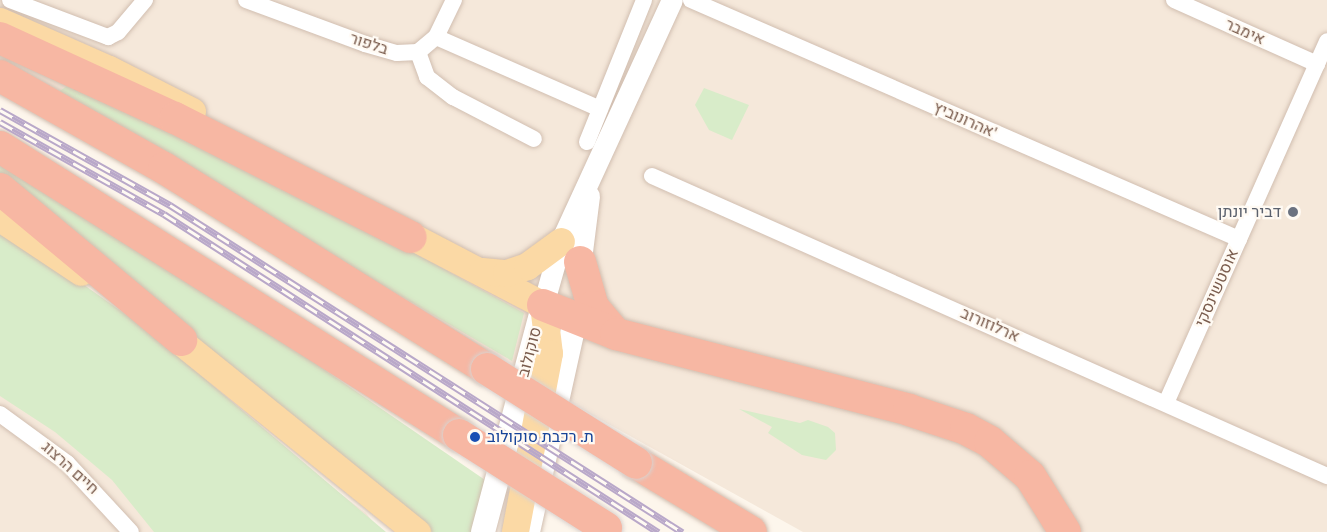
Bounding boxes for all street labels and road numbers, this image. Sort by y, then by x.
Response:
street label: אימבר [1222,15,1268,49]
street label: בלפור [347,29,391,59]
street label: אהרונוביץ' [930,97,1000,143]
street label: אוסטשינסקי [1191,246,1243,330]
street label: ארלוזורוב [958,304,1022,346]
street label: סוקולוב [514,325,546,379]
street label: חיים הרצוג [37,437,103,499]

